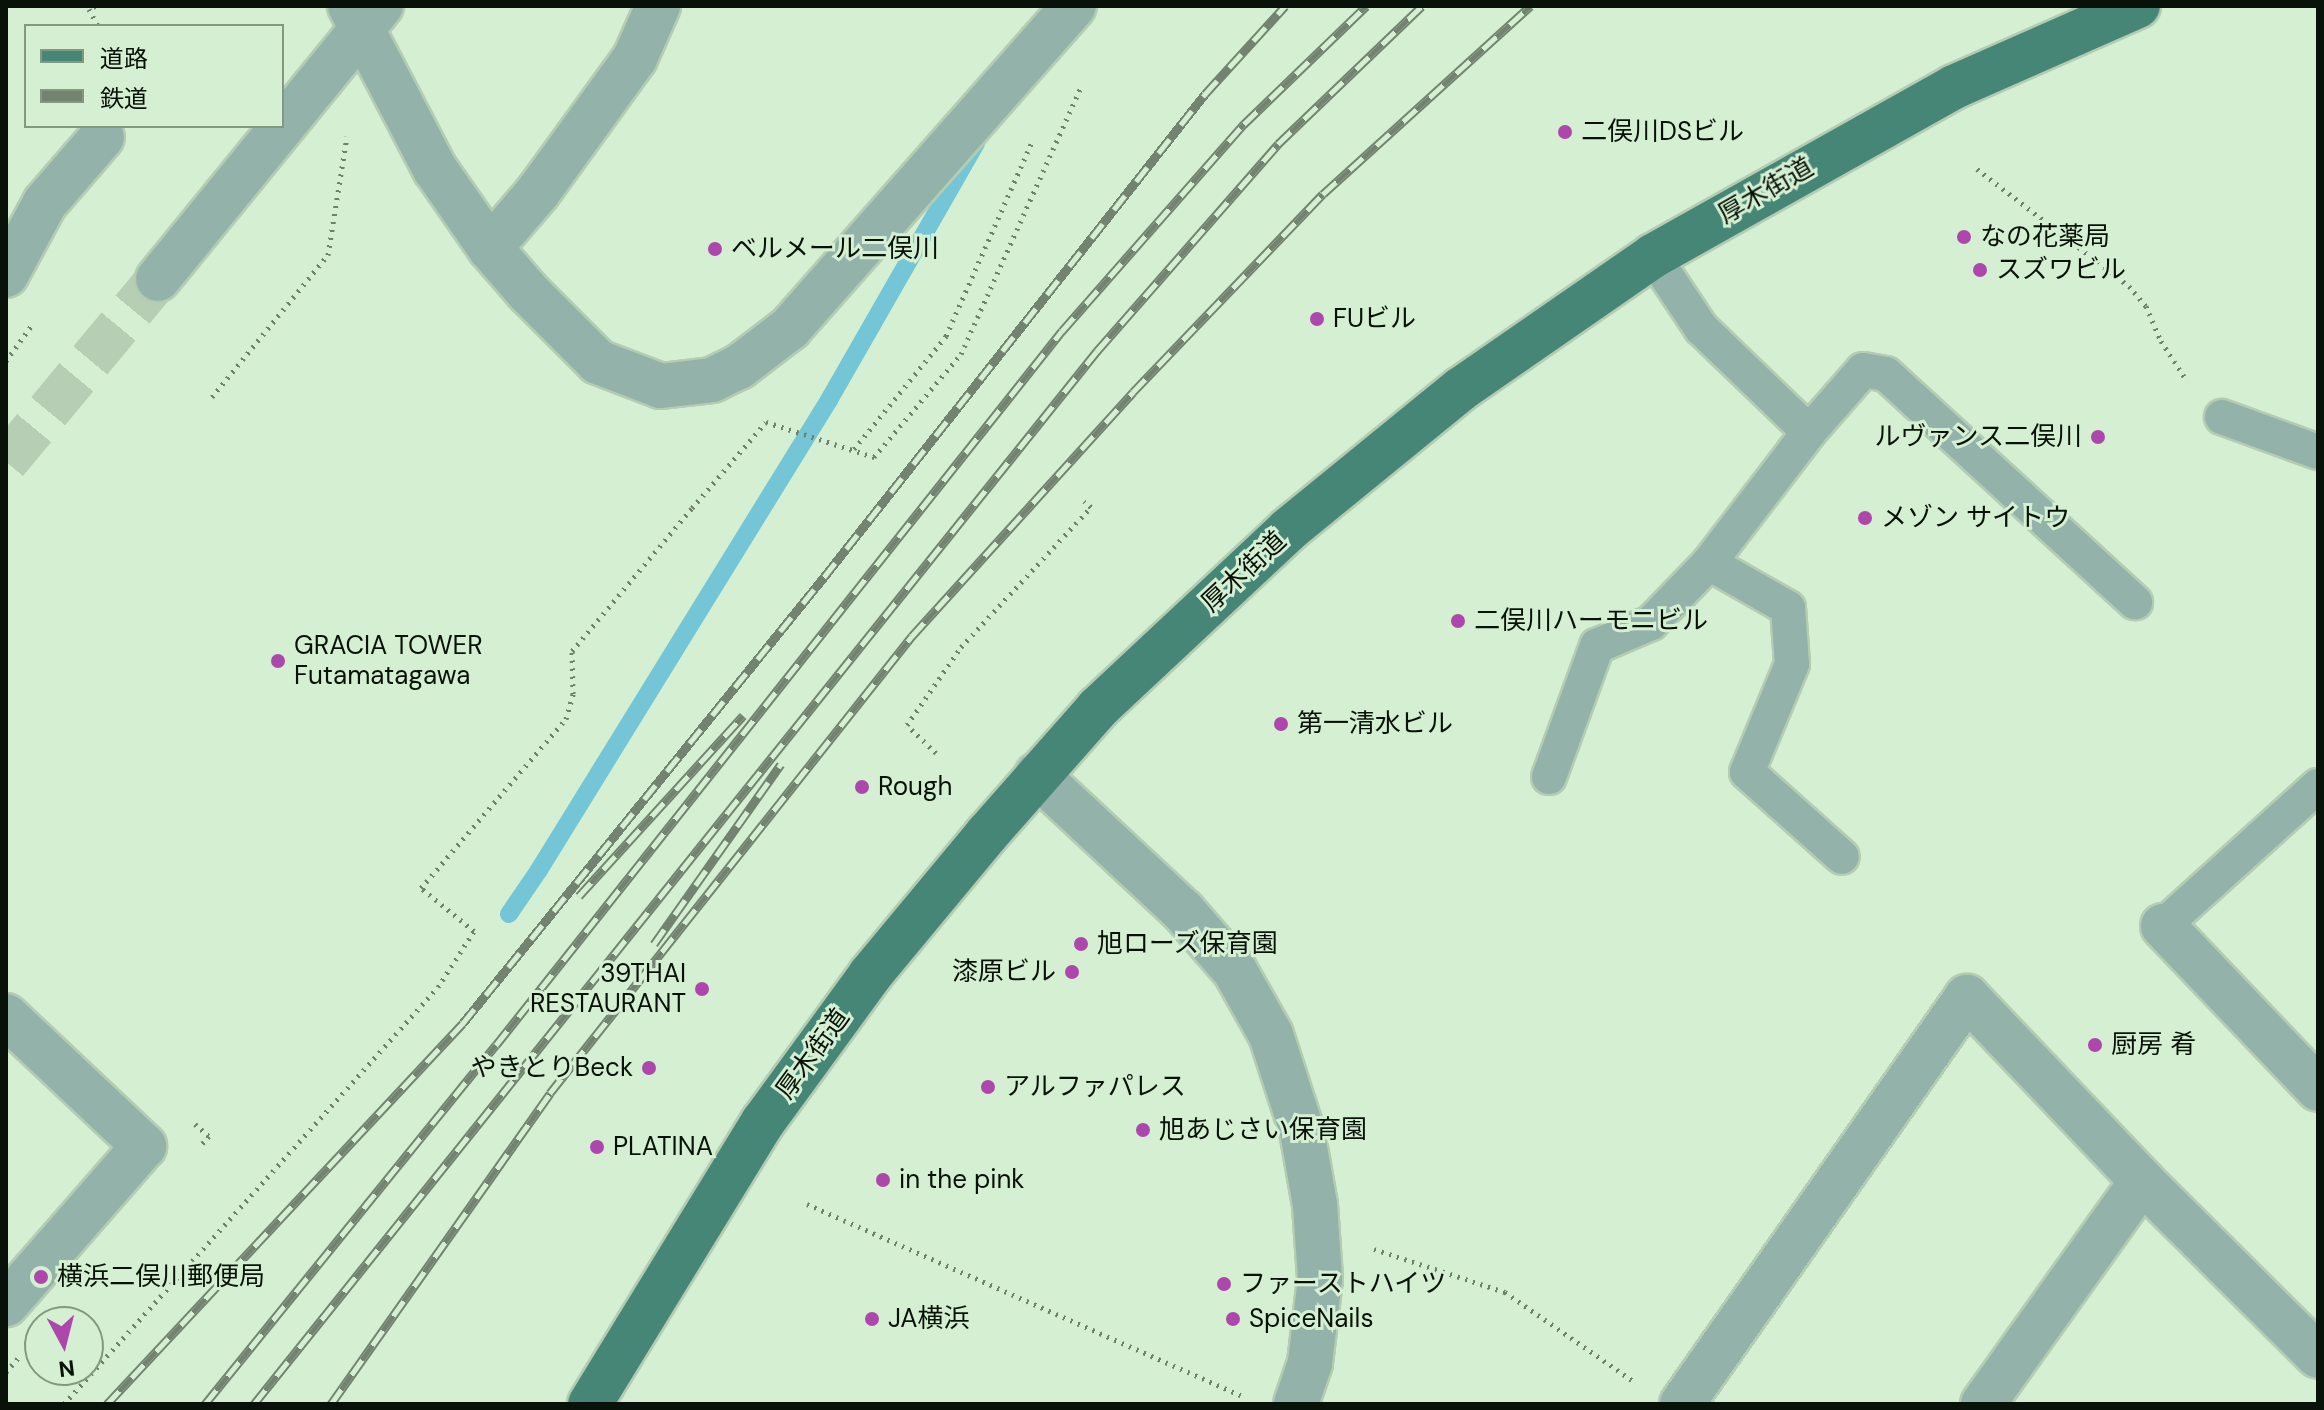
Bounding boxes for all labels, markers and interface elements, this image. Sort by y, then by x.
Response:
legend [24,24,284,128]
text: 道路 [100,43,148,74]
text: 鉄道 [100,83,148,114]
place label: 二俣川DSビル [1581,116,1744,148]
marker: 二俣川DSビル [1556,123,1574,141]
street label: 厚木街道 [1713,151,1819,231]
place label: なの花薬局 [1980,221,2110,253]
marker: なの花薬局 [1955,228,1973,246]
place label: ベルメール二俣川 [731,233,939,265]
marker: ベルメール二俣川 [706,240,724,258]
place label: スズワビル [1996,254,2126,286]
marker: スズワビル [1971,261,1989,279]
place label: FUビル [1333,303,1416,335]
marker: FUビル [1308,310,1326,328]
place label: ルヴァンス二俣川 [1874,421,2082,453]
marker: ルヴァンス二俣川 [2089,428,2107,446]
place label: メゾン サイトウ [1881,502,2070,534]
marker: メゾン サイトウ [1856,509,1874,527]
street label: 厚木街道 [1195,525,1293,619]
place label: 二俣川ハーモニビル [1474,605,1708,637]
marker: 二俣川ハーモニビル [1449,612,1467,630]
place label: GRACIA TOWER Futamatagawa [294,630,483,692]
marker: GRACIA TOWER Futamatagawa [269,652,287,670]
place label: 第一清水ビル [1297,708,1453,740]
marker: 第一清水ビル [1272,715,1290,733]
place label: Rough [878,771,952,803]
marker: Rough [853,778,871,796]
place label: 旭ローズ保育園 [1097,928,1279,960]
marker: 旭ローズ保育園 [1072,935,1090,953]
place label: 漆原ビル [952,956,1056,988]
place label: 39THAI RESTAURANT [530,958,686,1020]
marker: 漆原ビル [1063,963,1081,981]
marker: 39THAI RESTAURANT [693,980,711,998]
street label: 厚木街道 [770,1003,856,1105]
place label: 厨房 肴 [2111,1029,2196,1061]
marker: 厨房 肴 [2086,1036,2104,1054]
place label: やきとりBeck [471,1052,633,1084]
marker: やきとりBeck [640,1059,658,1077]
place label: アルファパレス [1004,1071,1186,1103]
marker: アルファパレス [979,1078,997,1096]
place label: 旭あじさい保育園 [1159,1114,1367,1146]
marker: 旭あじさい保育園 [1134,1121,1152,1139]
place label: PLATINA [613,1131,713,1163]
marker: PLATINA [588,1138,606,1156]
place label: in the pink [899,1164,1024,1196]
marker: in the pink [874,1171,892,1189]
place label: 横浜二俣川郵便局 [57,1261,265,1293]
marker: 横浜二俣川郵便局 [32,1268,50,1286]
place label: ファーストハイツ [1240,1268,1448,1300]
marker: ファーストハイツ [1215,1275,1233,1293]
place label: JA横浜 [888,1303,970,1335]
place label: SpiceNails [1249,1303,1373,1335]
north arrow [24,1306,104,1386]
marker: JA横浜 [863,1310,881,1328]
marker: SpiceNails [1224,1310,1242,1328]
text: N [57,1353,76,1384]

